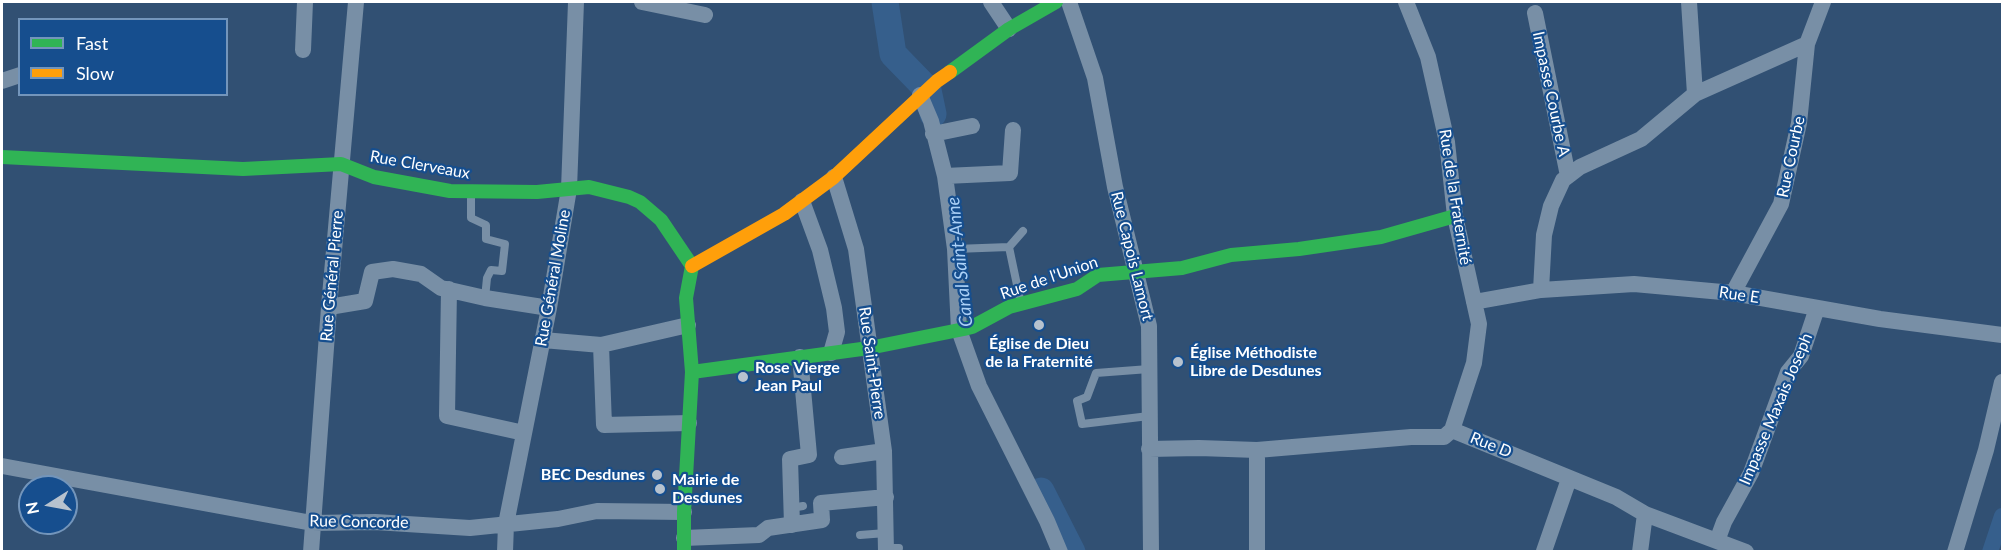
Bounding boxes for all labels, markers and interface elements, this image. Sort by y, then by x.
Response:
legend [18,18,228,96]
street label: Impasse Courbe A [1528,30,1574,158]
text: Fast [76,32,108,54]
text: Slow [76,62,114,84]
street label: Rue Courbe [1773,114,1809,200]
street label: Rue de la Fraternité [1435,128,1475,266]
street label: Rue Clerveaux [368,147,472,183]
street label: Rue Capois Lamort [1107,189,1157,323]
water label: Canal Saint-Anne [942,196,978,328]
street label: Rue Général Moline [531,208,575,348]
street label: Rue Général Pierre [317,210,347,342]
street label: Rue de l'Union [998,252,1100,304]
street label: Rue E [1718,283,1760,307]
street label: Rue Saint-Pierre [855,305,889,421]
marker: Église de Dieu de la Fraternité [1032,318,1046,332]
street label: Impasse Maxais Joseph [1735,330,1817,488]
place label: Église de Dieu de la Fraternité [985,334,1093,372]
place label: Église Méthodiste Libre de Desdunes [1190,343,1321,381]
marker: Église Méthodiste Libre de Desdunes [1171,355,1185,369]
place label: Rose Vierge Jean Paul [755,358,840,396]
marker: Rose Vierge Jean Paul [736,370,750,384]
street label: Rue D [1467,428,1515,462]
place label: BEC Desdunes [541,465,645,485]
marker: BEC Desdunes [650,468,664,482]
place label: Mairie de Desdunes [672,470,742,508]
north arrow [18,475,78,535]
marker: Mairie de Desdunes [653,482,667,496]
text: N [21,500,42,516]
street label: Rue Concorde [309,512,409,532]

